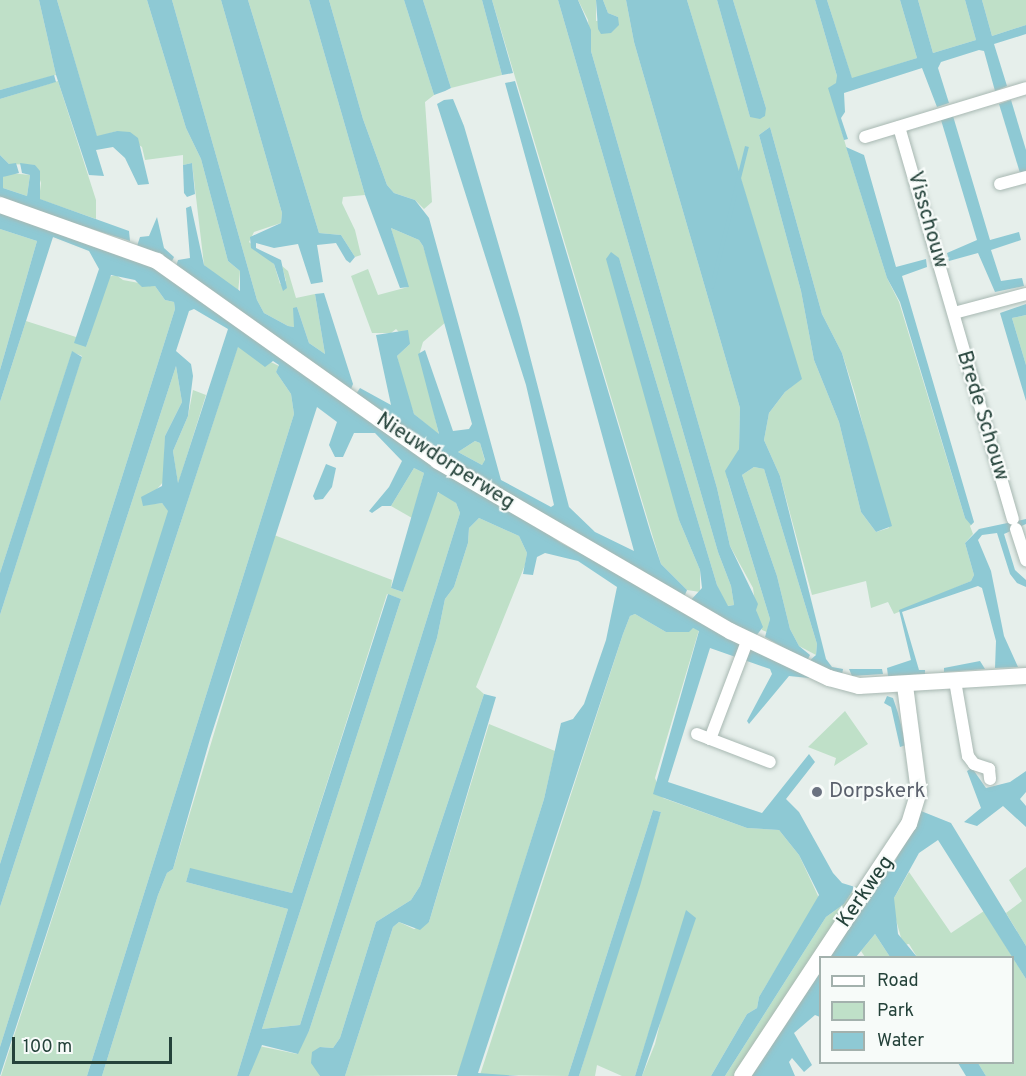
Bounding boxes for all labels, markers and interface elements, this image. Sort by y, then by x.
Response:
street label: Visschouw [901,169,953,271]
street label: Brede Schouw [950,348,1014,484]
street label: Nieuwdorperweg [371,408,519,516]
place label: Dorpskerk [829,779,926,805]
marker: Dorpskerk [810,785,824,799]
street label: Kerkweg [832,851,900,933]
legend [819,956,1014,1064]
text: Road [877,970,919,993]
text: Park [877,1000,914,1023]
scale bar [15,1025,176,1063]
text: Water [877,1030,924,1053]
text: 100 m [23,1036,72,1059]

